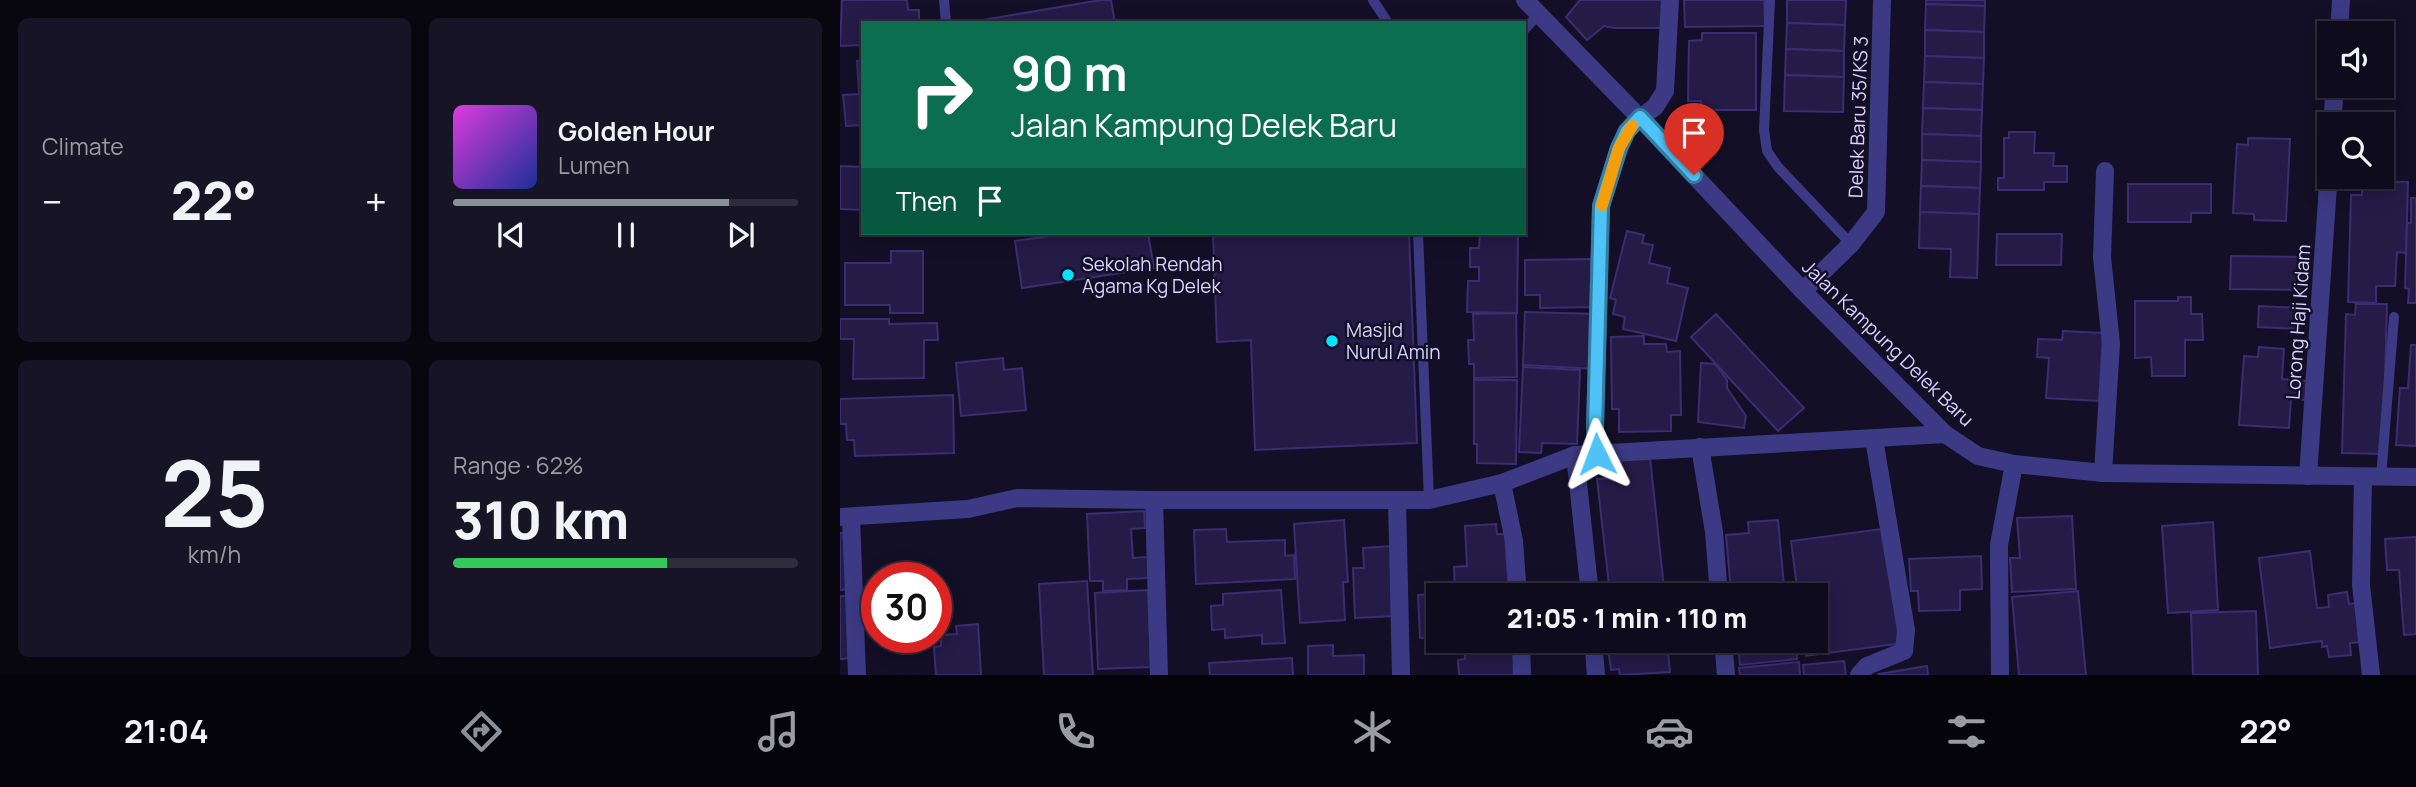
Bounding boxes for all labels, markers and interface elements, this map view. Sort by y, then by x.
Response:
map controls [2317,21,2394,189]
button: sound [2317,21,2394,98]
street label: Delek Baru 35/KS 3 [1842,35,1874,199]
text: 90 m [1011,39,1128,106]
icon: right [896,49,987,140]
text: Jalan Kampung Delek Baru [1011,103,1397,147]
pin [1664,103,1724,175]
button: search [2317,112,2394,189]
text: Golden Hour [558,113,715,149]
icon: arrive [1675,114,1713,152]
text: Climate [42,130,124,162]
text: Lumen [558,149,630,181]
text: 22° [171,165,257,236]
text: − [42,175,63,227]
text: + [365,175,387,227]
icon: arrive [971,182,1009,220]
text: Then [896,183,957,219]
icon: previous [492,216,530,254]
icon: pause [607,216,645,254]
icon: next [722,216,760,254]
street label: Lorong Haji Kidam [2280,244,2316,400]
place label: Sekolah Rendah Agama Kg Delek [1082,251,1223,299]
street label: Jalan Kampung Delek Baru [1797,254,1979,432]
marker: Sekolah Rendah Agama Kg Delek [1060,267,1076,283]
place label: Masjid Nurul Amin [1346,317,1441,365]
marker: Masjid Nurul Amin [1324,333,1340,349]
position arrow [1560,417,1634,491]
text: 25 [161,430,268,554]
text: Range · 62% [453,449,584,481]
text: 310 km [453,484,629,555]
text: km/h [188,538,241,570]
speed limit sign: 30 [861,562,952,653]
text: 21:05 · 1 min · 110 m [1507,600,1747,636]
icon: directions [457,707,506,756]
icon: music [754,707,803,756]
icon: phone [1051,707,1100,756]
icon: climate [1348,707,1397,756]
icon: car [1645,707,1694,756]
icon: filters [1942,707,1991,756]
text: 21:04 [124,709,209,753]
text: 22° [2239,709,2292,753]

